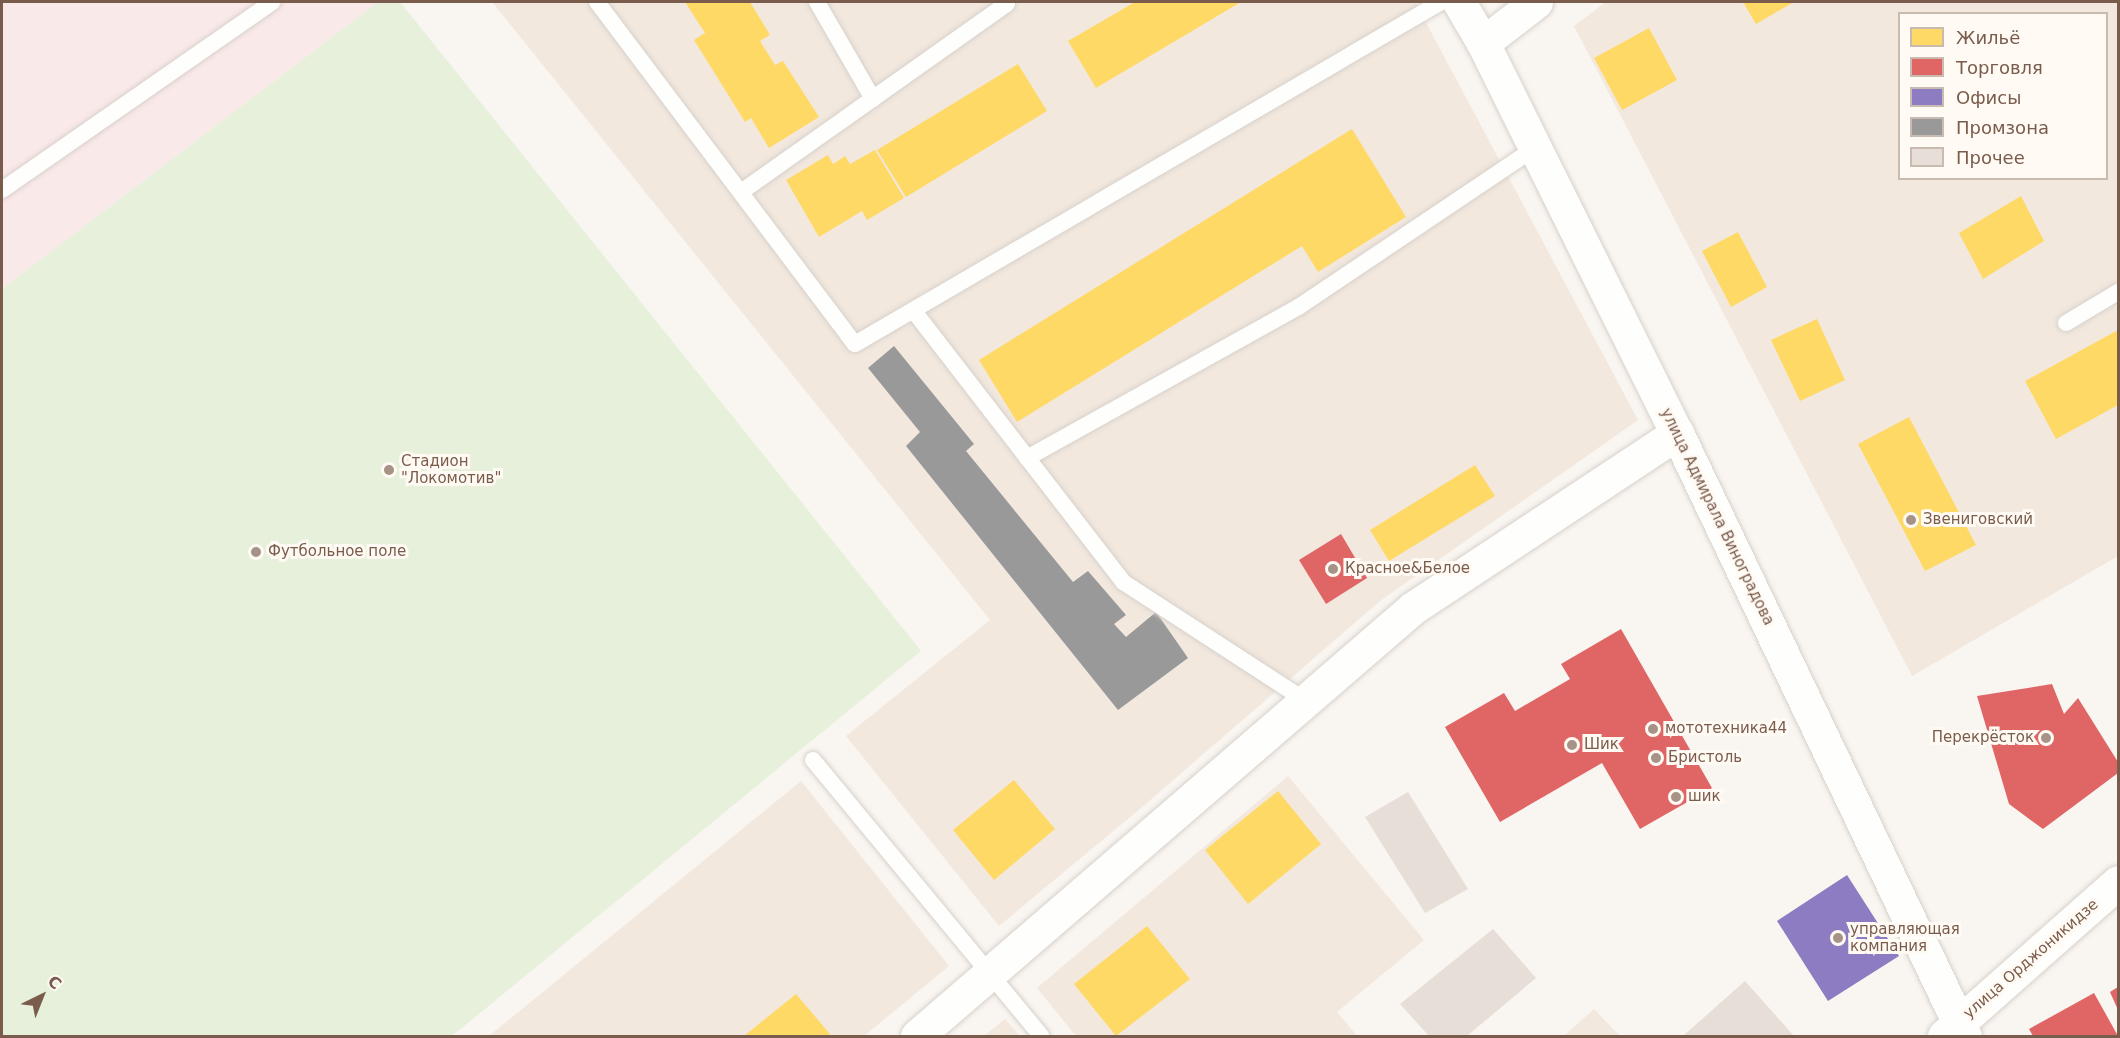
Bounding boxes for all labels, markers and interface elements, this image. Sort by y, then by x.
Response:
legend [1898,12,2108,180]
text: Жильё [1956,27,2020,48]
text: Торговля [1956,57,2043,78]
text: Офисы [1956,87,2021,108]
text: Промзона [1956,117,2049,138]
text: Прочее [1956,147,2025,168]
street label: улица Адмирала Виноградова [1656,405,1778,629]
place label: Стадион "Локомотив" [401,452,501,487]
marker: Стадион "Локомотив" [382,463,396,477]
place label: Звениговский [1923,511,2033,529]
marker: Звениговский [1904,513,1918,527]
place label: Футбольное поле [268,543,406,561]
marker: Футбольное поле [249,545,263,559]
place label: Красное&Белое [1345,560,1470,578]
marker: Красное&Белое [1326,562,1340,576]
place label: мототехника44 [1665,720,1787,738]
marker: мототехника44 [1646,722,1660,736]
place label: Перекрёсток [1932,729,2034,747]
marker: Перекрёсток [2039,731,2053,745]
place label: Шик [1584,736,1619,754]
marker: Шик [1565,738,1579,752]
place label: Бристоль [1668,749,1742,767]
marker: Бристоль [1649,751,1663,765]
place label: шик [1688,788,1721,806]
marker: шик [1669,790,1683,804]
street label: улица Орджоникидзе [1960,896,2102,1022]
place label: управляющая компания [1850,920,1960,955]
marker: управляющая компания [1831,931,1845,945]
north arrow [12,966,72,1026]
text: С [44,972,65,993]

